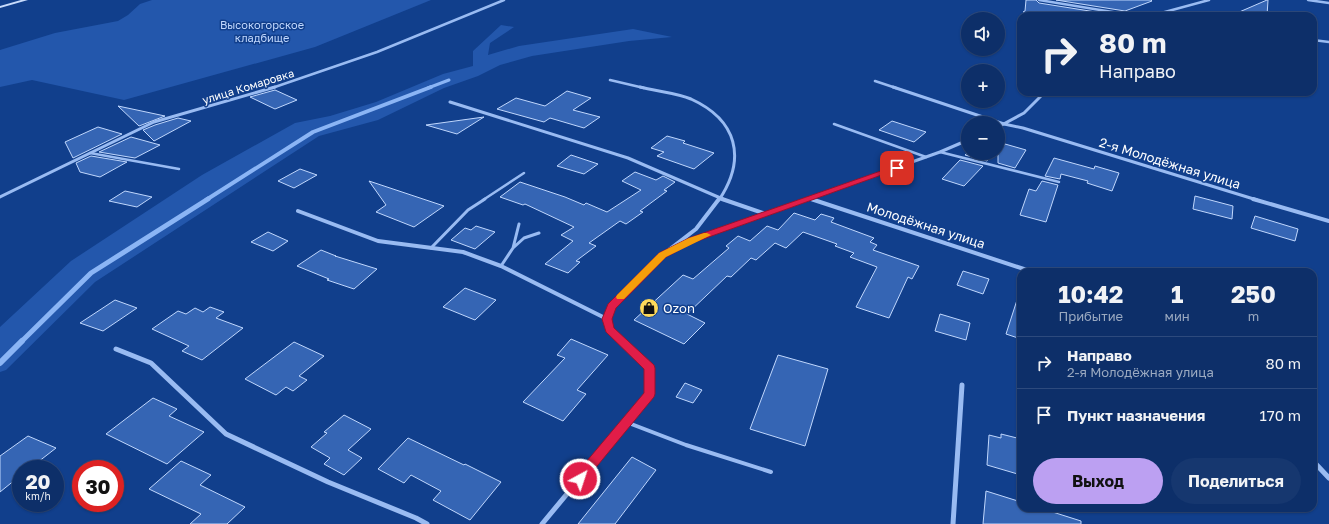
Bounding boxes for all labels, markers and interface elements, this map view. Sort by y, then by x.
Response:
map controls [961,12,1005,160]
button: sound [961,12,1005,56]
park label: Высокогорское кладбище [220,18,304,44]
text: 80 m [1099,26,1167,59]
icon: right [1033,28,1085,80]
text: Направо [1099,60,1176,82]
button: + [961,64,1005,108]
street label: улица Комаровка [201,66,295,106]
button: − [961,116,1005,160]
street label: 2-я Молодёжная улица [1097,134,1243,192]
pin [880,151,914,185]
icon: arrive [886,157,908,179]
street label: Молодёжная улица [865,198,987,252]
text: 10:42 [1058,279,1123,308]
text: 1 [1171,279,1183,308]
text: 250 [1231,279,1276,308]
shop icon: Ozon [638,297,660,319]
place label: Ozon [663,300,695,316]
text: Прибытие [1058,308,1123,324]
text: мин [1165,308,1190,324]
text: m [1248,308,1259,324]
text: Направо [1067,346,1132,364]
icon: right [1033,352,1055,374]
text: 80 m [1266,354,1301,372]
text: 2-я Молодёжная улица [1067,364,1214,380]
icon: arrive [1033,404,1055,426]
text: Пункт назначения [1067,406,1205,424]
text: 170 m [1259,406,1301,424]
position arrow [559,458,601,500]
button: Выход [1033,458,1163,504]
button: Поделиться [1171,458,1301,504]
speed limit sign: 30 [72,460,124,512]
text: 20 [25,469,51,493]
text: km/h [25,490,51,502]

